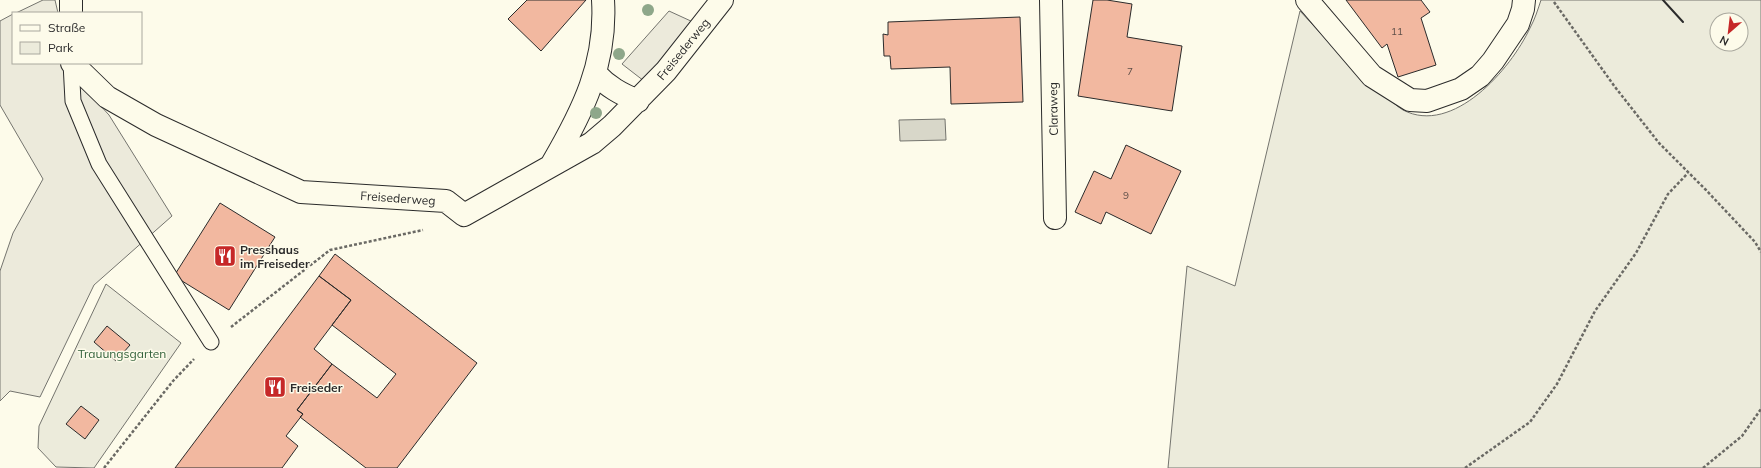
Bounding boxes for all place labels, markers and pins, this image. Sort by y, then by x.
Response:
place label: Presshaus im Freiseder [240,242,310,271]
restaurant icon: Presshaus im Freiseder [212,243,238,269]
restaurant icon: Freiseder [262,374,288,400]
place label: Freiseder [290,380,343,395]

